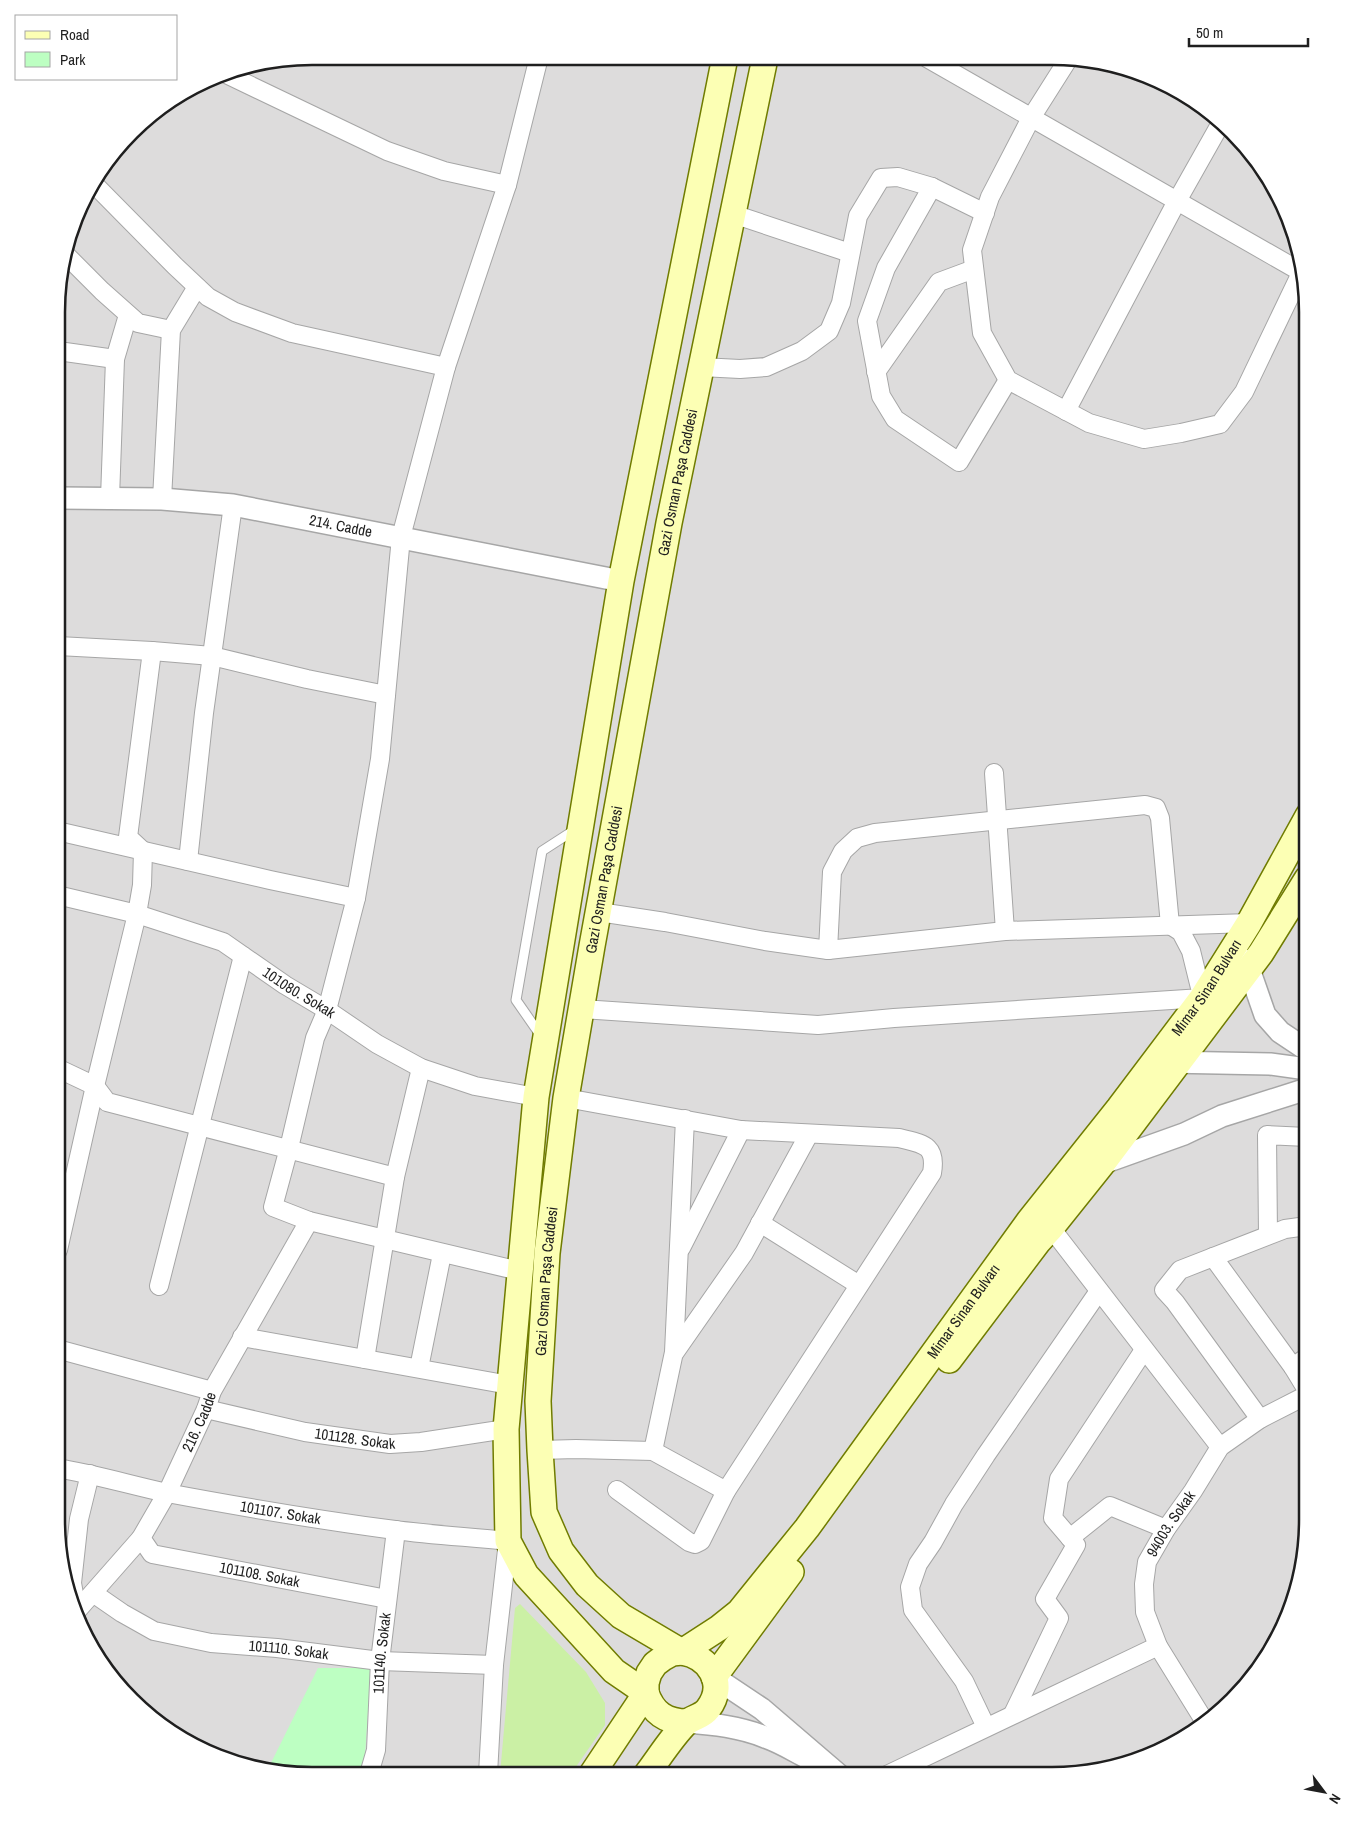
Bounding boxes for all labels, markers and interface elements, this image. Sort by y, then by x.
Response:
legend [15,15,178,80]
scale bar [1189,15,1308,47]
text: 50 m [1196,22,1223,43]
text: Road [60,24,89,45]
text: Park [60,49,86,70]
street label: Gazi Osman Paşa Caddesi [652,407,702,558]
street label: 214. Cadde [308,509,374,542]
street label: Gazi Osman Paşa Caddesi [580,804,627,955]
street label: Mimar Sinan Bulvarı [1166,935,1246,1040]
street label: 101080. Sokak [259,962,341,1023]
street label: Gazi Osman Paşa Caddesi [530,1205,563,1357]
street label: Mimar Sinan Bulvarı [922,1260,1005,1363]
street label: 216. Cadde [177,1389,221,1455]
street label: 101128. Sokak [313,1422,397,1454]
street label: 94003. Sokak [1141,1486,1200,1561]
street label: 101107. Sokak [239,1495,323,1529]
street label: 101108. Sokak [218,1556,302,1592]
street label: 101140. Sokak [368,1611,396,1694]
street label: 101110. Sokak [248,1635,331,1665]
north arrow [1299,1767,1349,1817]
text: N [1325,1791,1345,1807]

